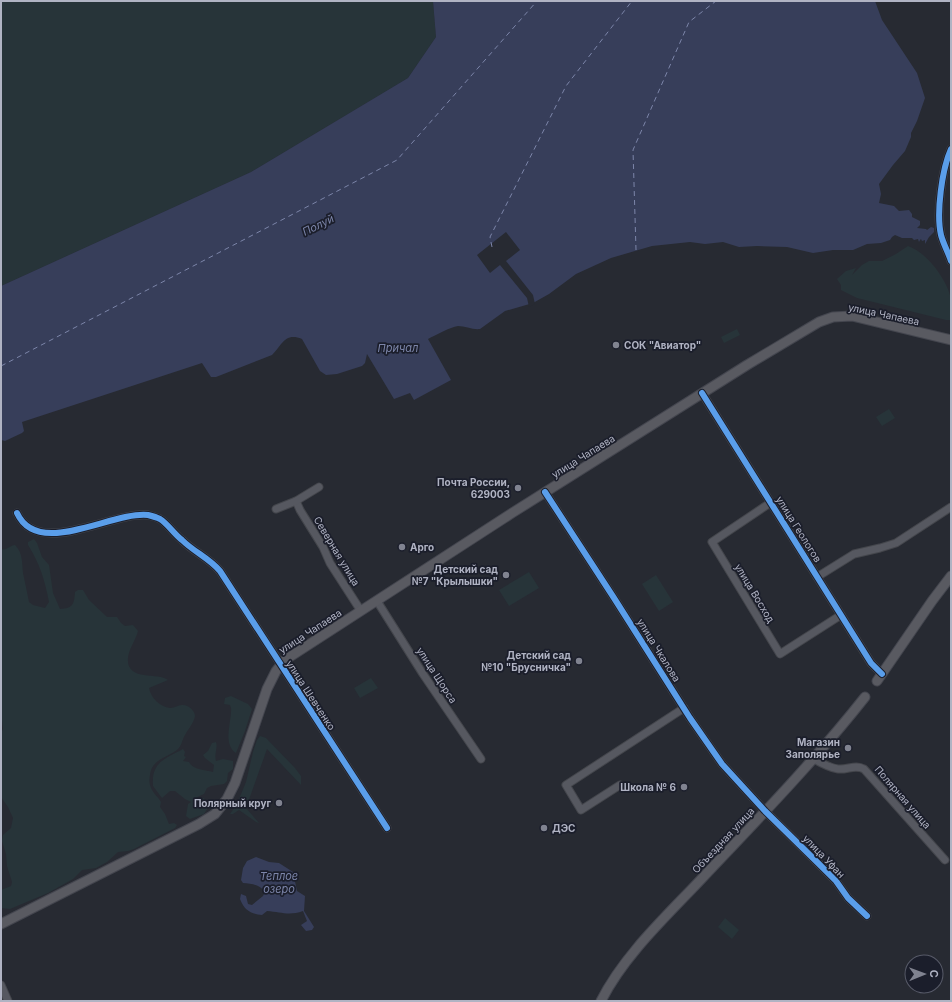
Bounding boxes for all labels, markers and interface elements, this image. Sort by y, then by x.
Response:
water label: Полуй [300,211,337,239]
street label: улица Чапаева [847,301,921,327]
place label: СОК "Авиатор" [624,339,701,351]
marker: СОК "Авиатор" [611,340,621,350]
water label: Причал [378,341,418,355]
street label: улица Чапаева [549,432,617,480]
place label: Почта России, 629003 [437,476,510,500]
marker: Почта России, 629003 [513,483,523,493]
street label: улица Геологов [774,494,824,565]
street label: Северная улица [312,514,362,588]
place label: Арго [410,541,434,553]
marker: Арго [397,542,407,552]
street label: улица Восход [733,561,777,625]
place label: Детский сад №7 "Крылышки" [412,563,498,587]
marker: Детский сад №7 "Крылышки" [501,570,511,580]
street label: улица Чапаева [276,606,344,656]
street label: улица Чкалова [635,616,683,684]
street label: улица Щорса [414,645,460,705]
place label: Детский сад №10 "Брусничка" [481,649,571,674]
marker: Детский сад №10 "Брусничка" [574,656,584,666]
street label: улица Шевченко [284,658,338,732]
place label: Магазин Заполярье [785,736,840,760]
marker: Магазин Заполярье [843,743,853,753]
street label: Полярная улица [873,763,933,831]
place label: Школа № 6 [620,781,676,793]
marker: Школа № 6 [679,782,689,792]
place label: Полярный круг [194,797,271,810]
marker: Полярный круг [274,798,284,808]
street label: Объездная улица [690,805,756,875]
place label: ДЭС [552,822,575,834]
marker: ДЭС [539,823,549,833]
street label: улица Уфан [800,832,848,880]
water label: Теплое озеро [260,869,298,896]
north arrow [904,954,944,994]
text: С [927,970,941,978]

